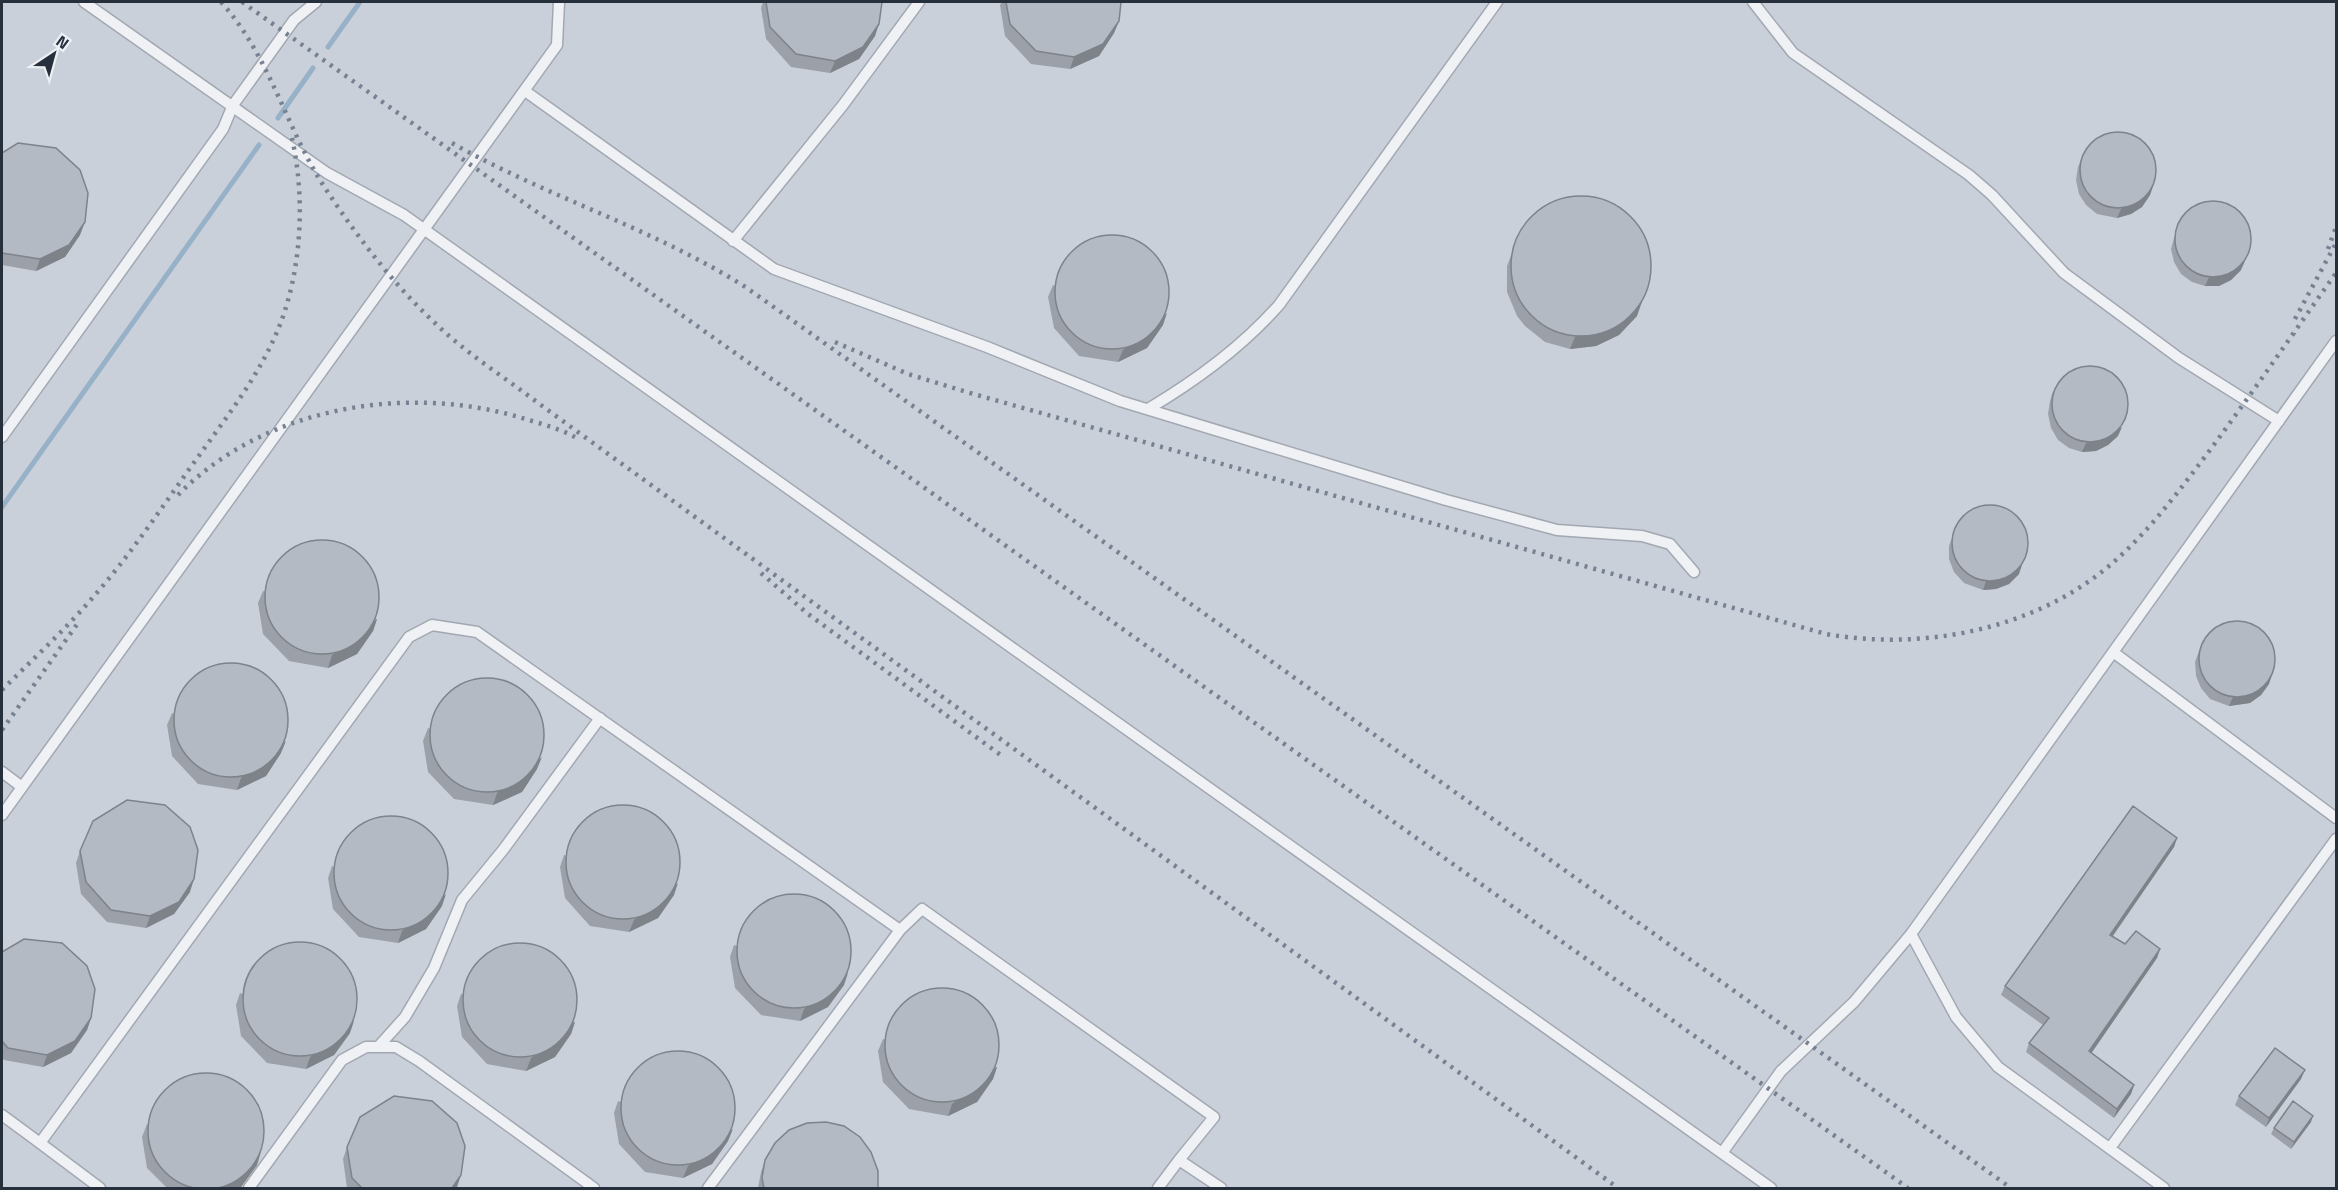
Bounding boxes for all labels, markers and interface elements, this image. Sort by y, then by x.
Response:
north arrow [24,24,84,84]
text: N [51,29,74,55]

